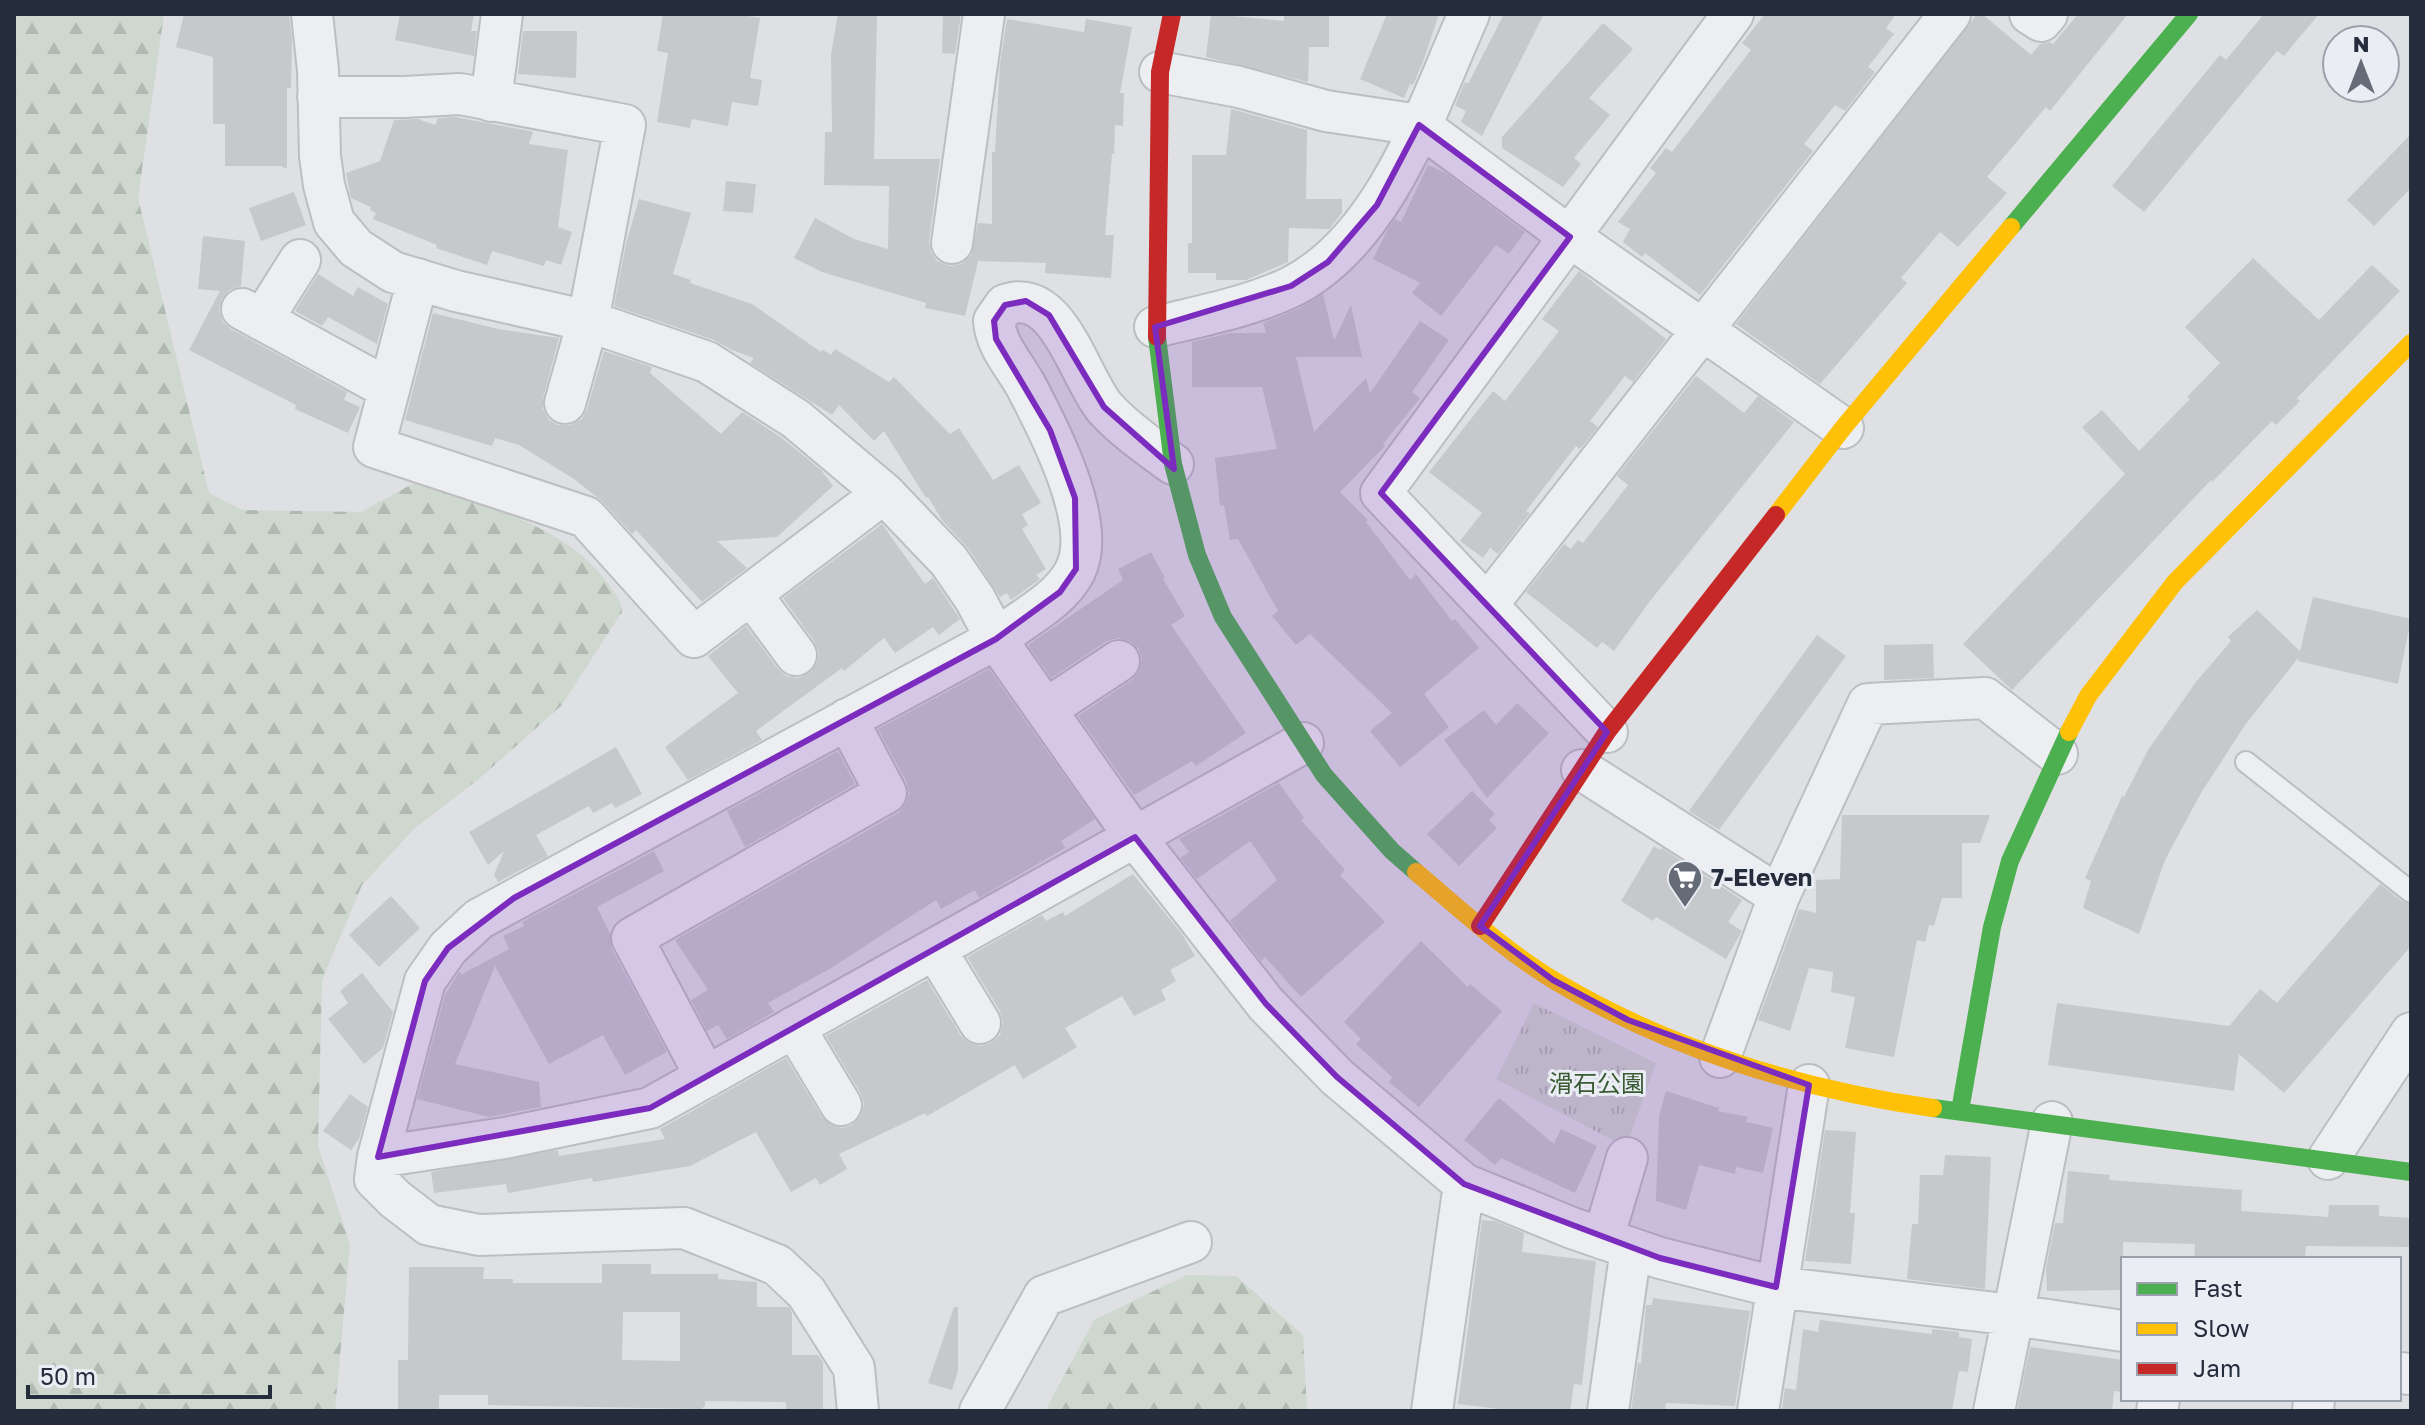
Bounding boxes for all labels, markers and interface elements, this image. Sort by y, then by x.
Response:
north arrow [2321,24,2401,104]
text: N [2353,30,2369,57]
supermarket icon: 7-Eleven [1666,859,1704,909]
place label: 7-Eleven [1711,862,1812,891]
park label: 滑石公園 [1549,1068,1645,1097]
legend [2121,1257,2401,1401]
text: Fast [2193,1273,2243,1302]
text: Slow [2193,1313,2249,1342]
scale bar [28,1349,270,1399]
text: Jam [2193,1353,2241,1382]
text: 50 m [40,1361,96,1390]

